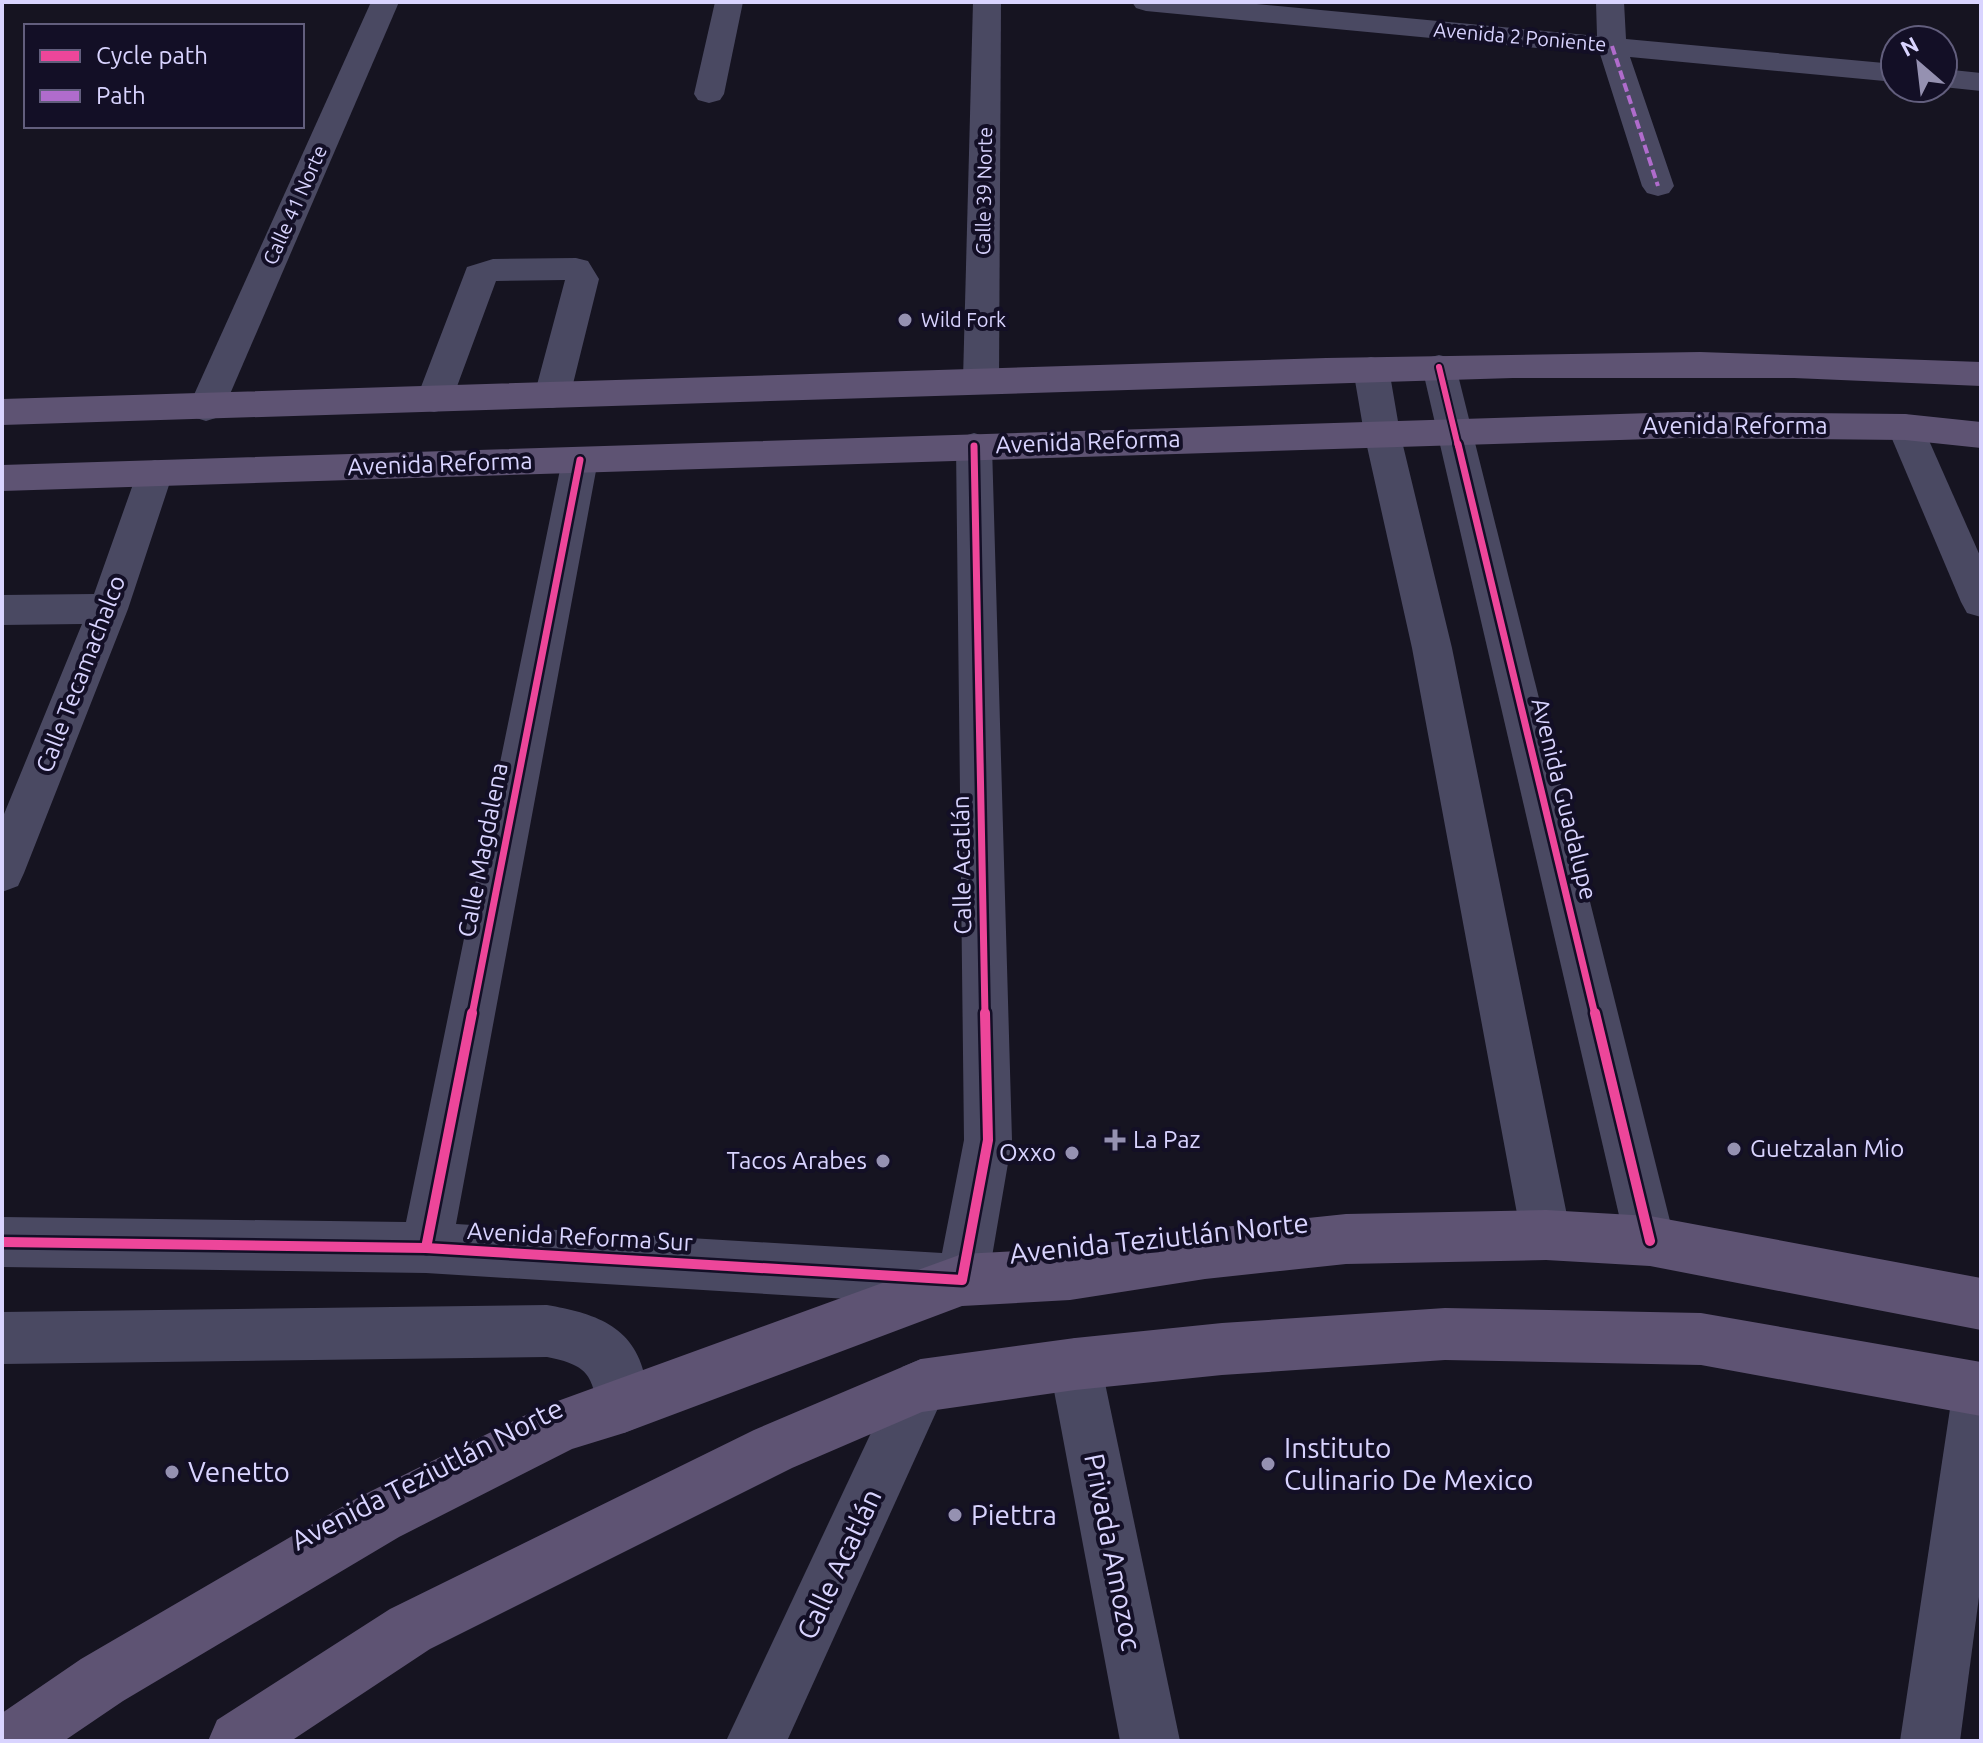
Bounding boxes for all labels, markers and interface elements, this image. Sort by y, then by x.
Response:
street label: Avenida 2 Poniente [1433,17,1607,56]
legend [24,24,304,128]
north arrow [1879,24,1959,104]
text: N [1896,31,1922,61]
text: Cycle path [96,42,208,69]
text: Path [96,82,146,109]
street label: Calle 39 Norte [971,127,996,255]
street label: Calle 41 Norte [258,142,331,268]
place label: Wild Fork [921,308,1006,331]
marker: Wild Fork [896,311,914,329]
street label: Avenida Reforma [1642,412,1828,439]
street label: Avenida Reforma [995,425,1181,458]
street label: Avenida Reforma [347,447,533,480]
street label: Calle Tecamachalco [30,571,131,776]
street label: Avenida Guadalupe [1526,695,1603,903]
street label: Calle Magdalena [452,760,513,940]
street label: Calle Acatlán [947,795,976,935]
place label: La Paz [1133,1126,1201,1153]
marker: La Paz [1104,1129,1126,1151]
place label: Guetzalan Mio [1750,1135,1904,1162]
place label: Oxxo [999,1139,1056,1166]
marker: Guetzalan Mio [1725,1140,1743,1158]
marker: Oxxo [1063,1144,1081,1162]
place label: Tacos Arabes [727,1147,867,1174]
marker: Tacos Arabes [874,1152,892,1170]
street label: Avenida Teziutlán Norte [1008,1206,1310,1269]
street label: Avenida Reforma Sur [467,1217,694,1256]
street label: Avenida Teziutlán Norte [286,1391,568,1556]
place label: Instituto Culinario De Mexico [1284,1432,1533,1495]
street label: Privada Amozoc [1079,1451,1148,1653]
marker: Instituto Culinario De Mexico [1259,1455,1277,1473]
place label: Venetto [188,1456,290,1487]
marker: Venetto [163,1463,181,1481]
street label: Calle Acatlán [790,1484,887,1644]
place label: Piettra [971,1499,1057,1530]
marker: Piettra [946,1506,964,1524]

